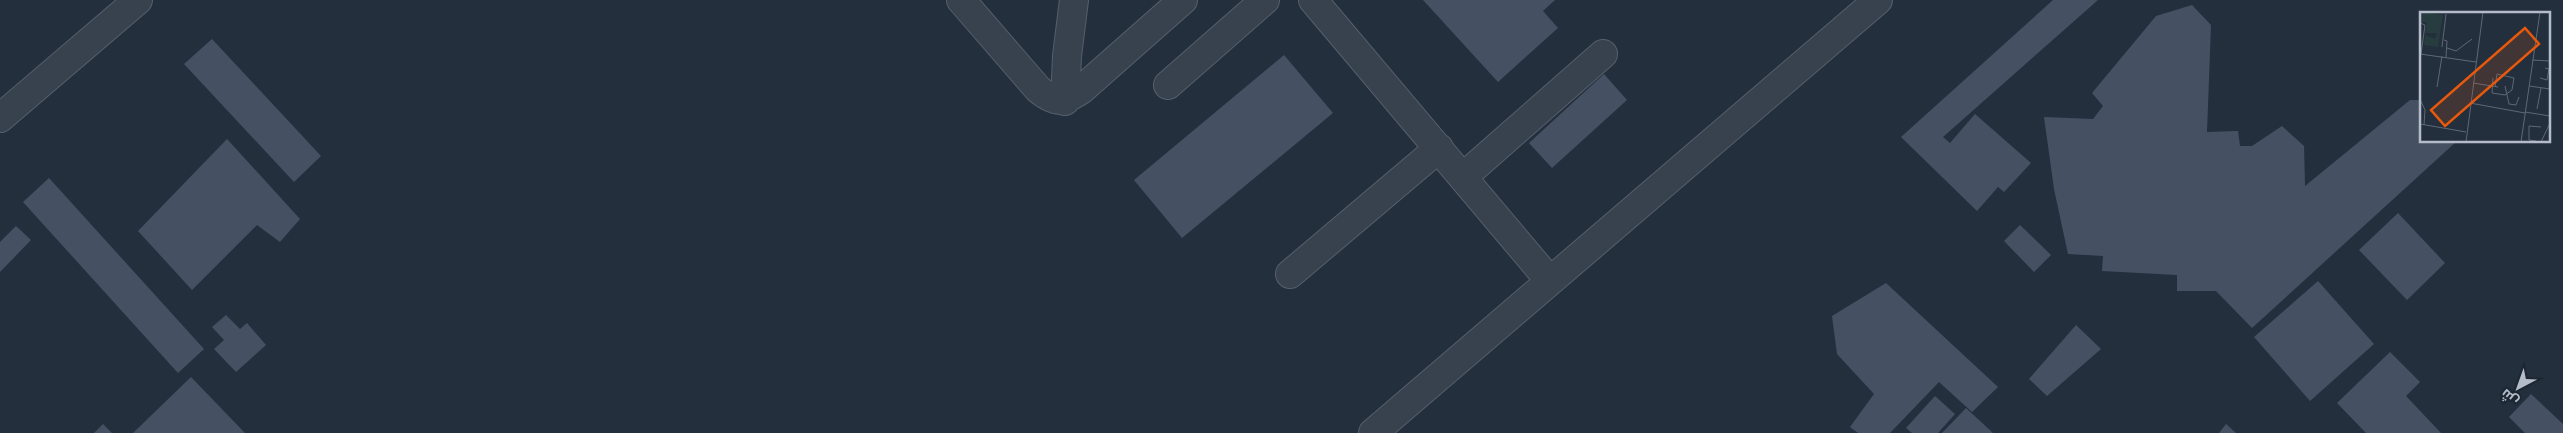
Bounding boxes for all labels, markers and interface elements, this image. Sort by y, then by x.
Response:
inset map [2420,12,2550,142]
north arrow [2493,363,2543,413]
text: ش [2497,385,2522,410]

